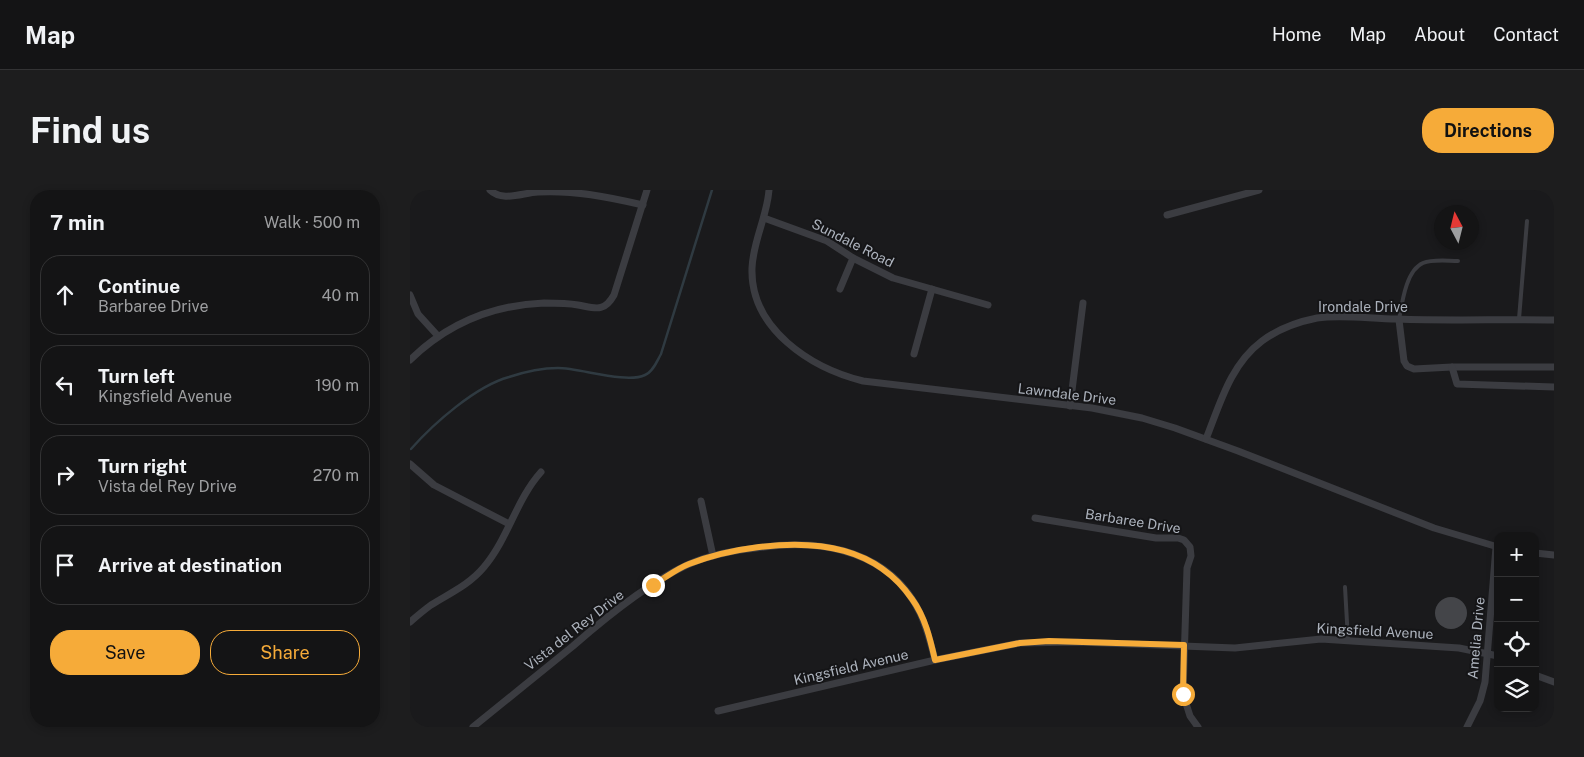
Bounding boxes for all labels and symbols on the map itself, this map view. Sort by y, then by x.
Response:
north arrow [1434,205,1479,250]
street label: Sundale Road [809,215,897,271]
street label: Irondale Drive [1318,299,1408,315]
street label: Lawndale Drive [1017,380,1117,408]
street label: Barbaree Drive [1084,506,1182,536]
route end [642,574,665,597]
street label: Vista del Rey Drive [521,586,627,674]
street label: Amelia Drive [1464,596,1488,680]
street label: Kingsfield Avenue [1316,620,1434,642]
street label: Kingsfield Avenue [792,646,910,688]
route start [1172,683,1195,706]

